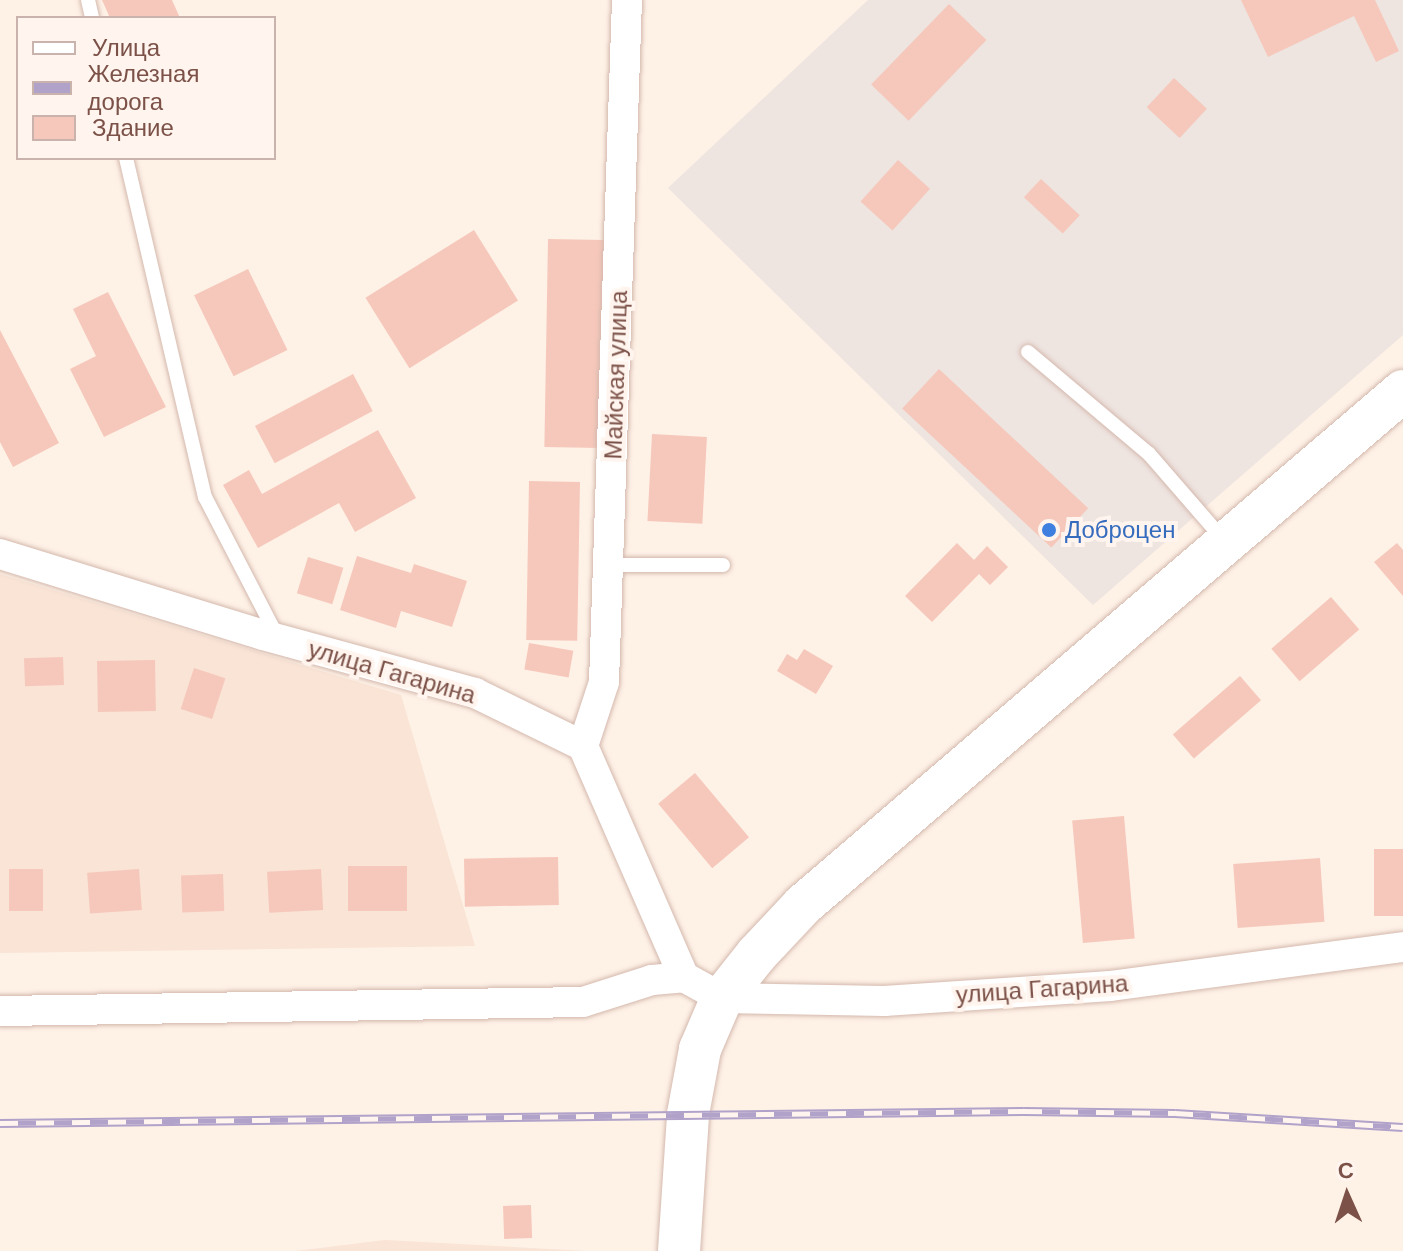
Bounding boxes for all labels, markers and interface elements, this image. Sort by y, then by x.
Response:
legend [16,16,276,160]
text: Улица [92,34,160,61]
text: Железная дорога [88,60,199,115]
text: Здание [92,114,174,141]
street label: Майская улица [599,290,633,460]
place label: Доброцен [1065,516,1175,544]
marker: Доброцен [1040,521,1058,539]
street label: улица Гагарина [305,634,479,710]
street label: улица Гагарина [955,969,1129,1009]
north arrow [1307,1155,1387,1235]
text: С [1337,1158,1354,1183]

